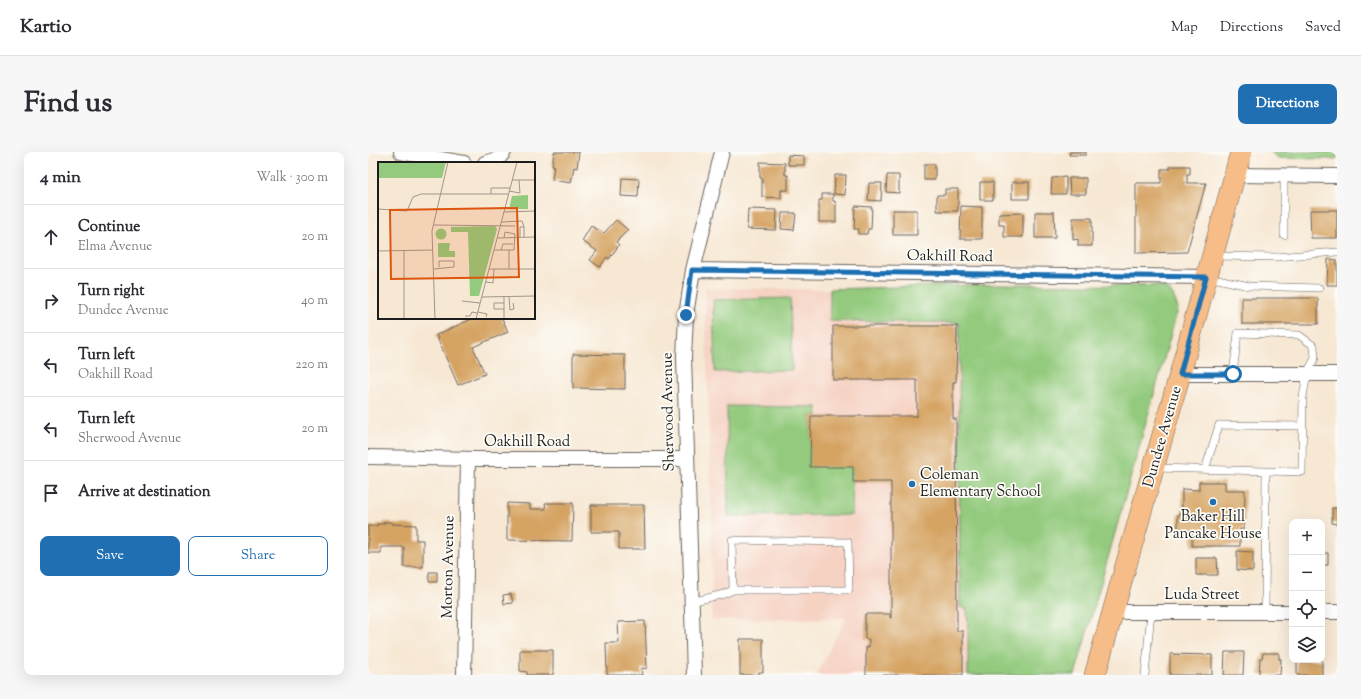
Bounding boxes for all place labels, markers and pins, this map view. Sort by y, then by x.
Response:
place label: Coleman Elementary School [920,465,1041,503]
marker: Coleman Elementary School [907,479,917,489]
marker: Baker Hill Pancake House [1208,497,1218,507]
place label: Baker Hill Pancake House [1164,507,1262,545]

